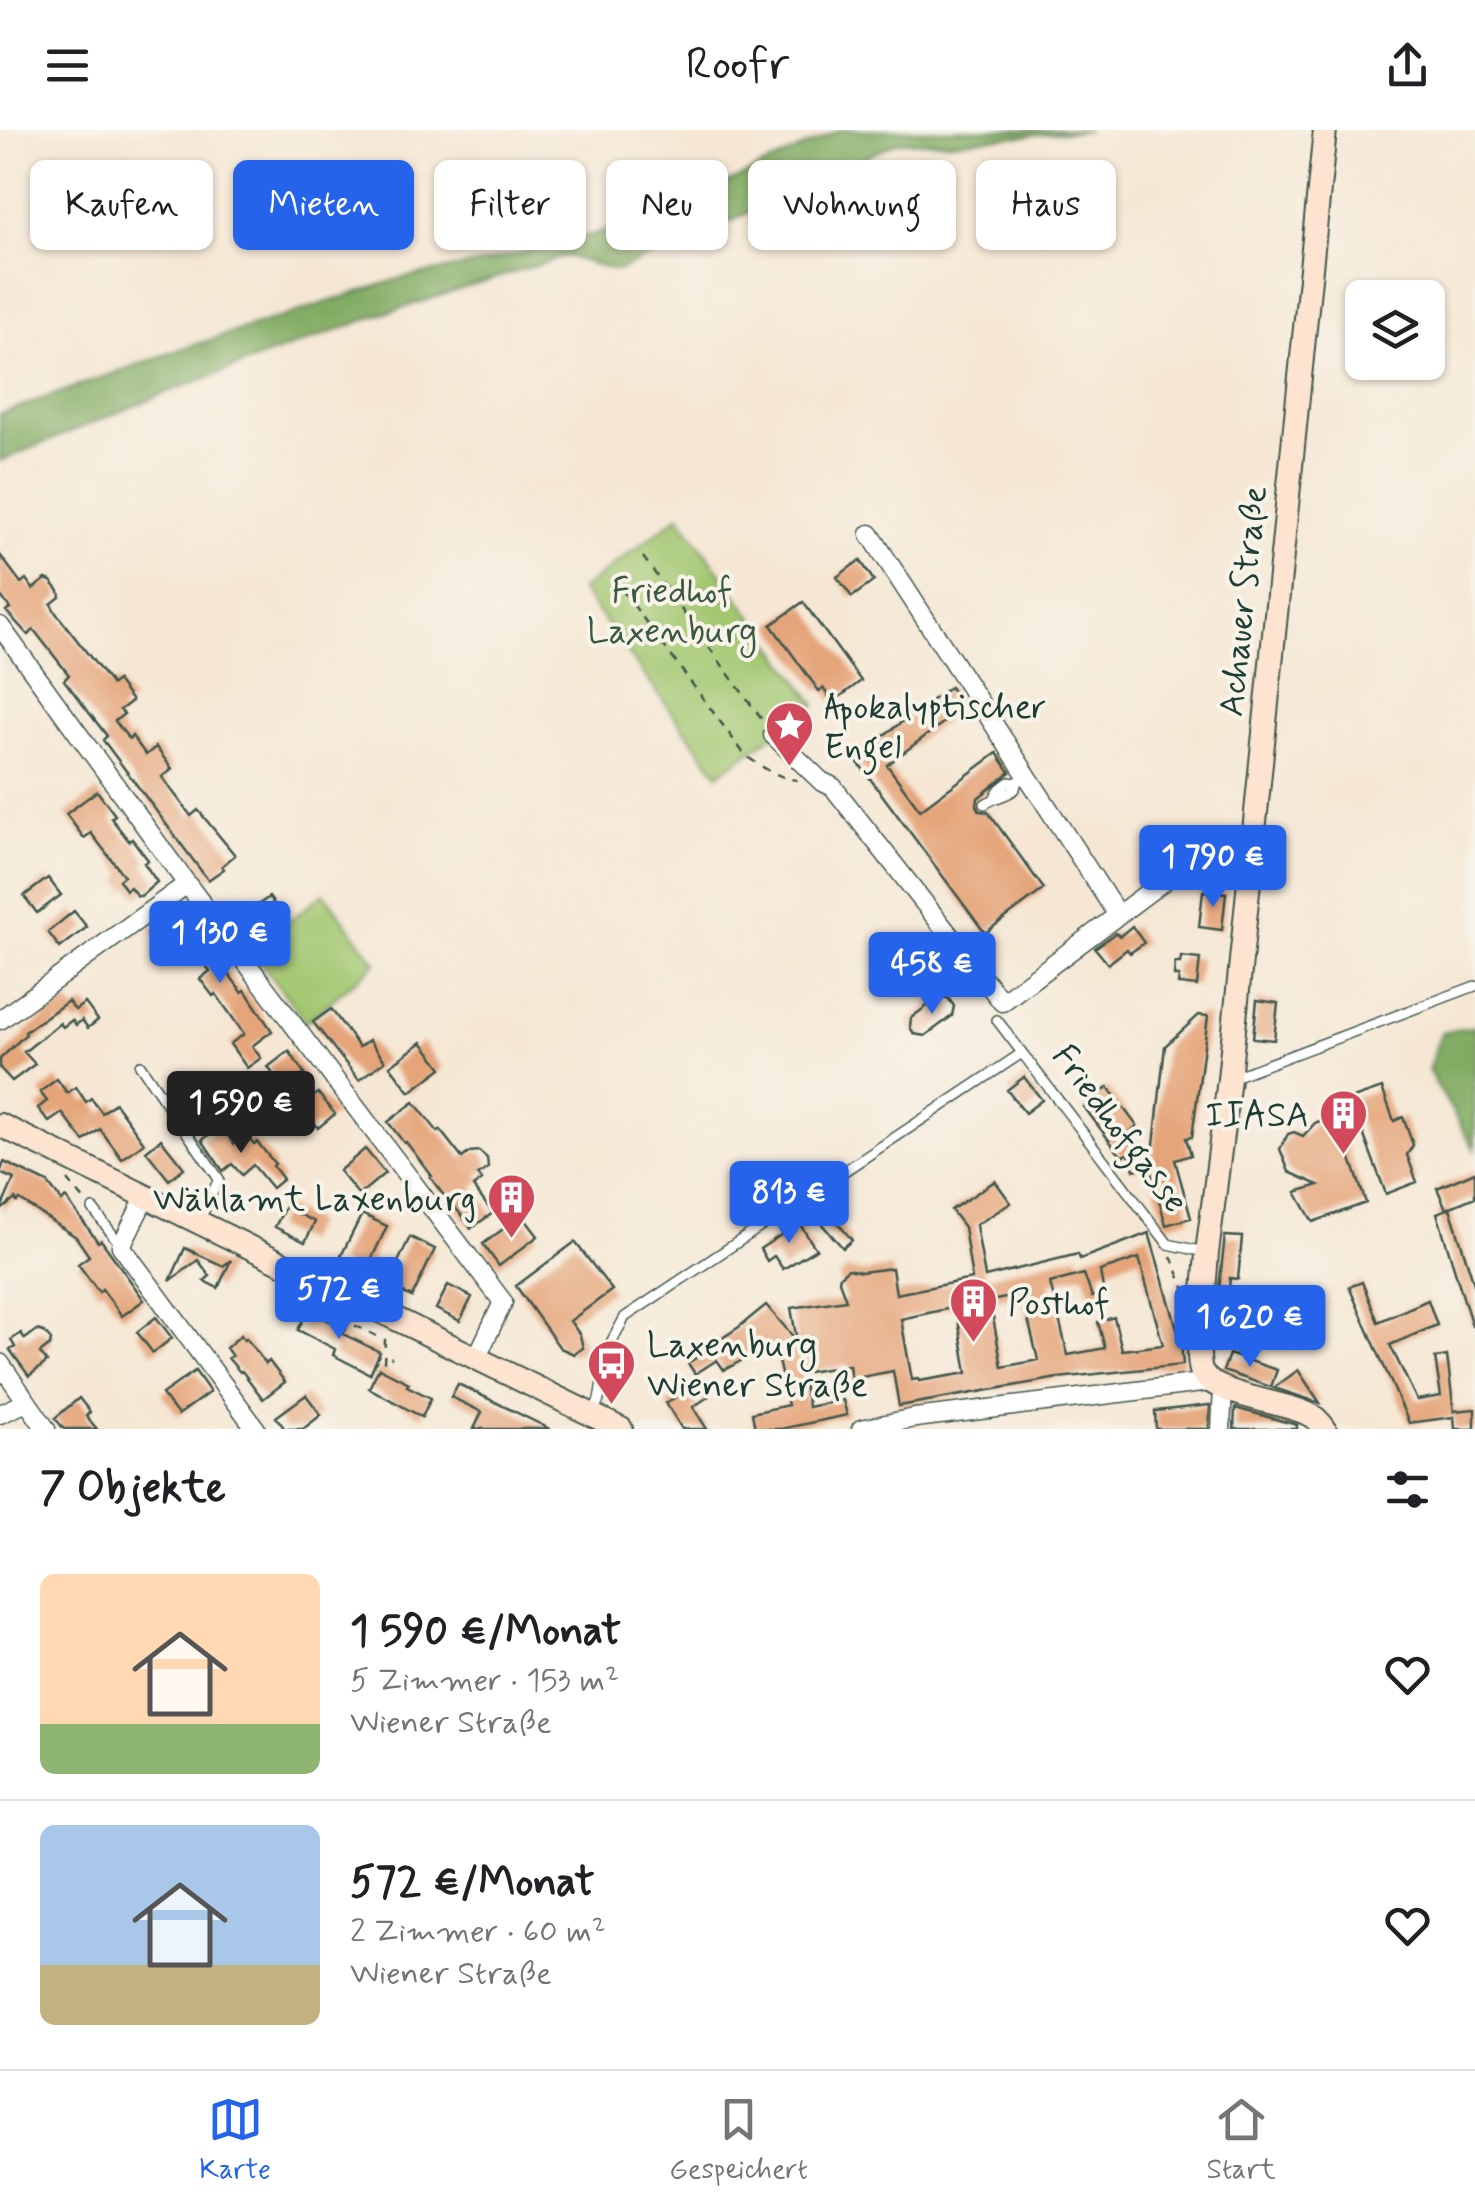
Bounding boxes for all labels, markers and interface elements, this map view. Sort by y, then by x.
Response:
text: Roofr [686,36,789,95]
icon: menu [40,38,95,93]
icon: share [1380,38,1435,93]
chip: Kaufen [30,160,213,250]
chip: Mieten [233,160,414,250]
chip: Filter [434,160,586,250]
chip: Neu [606,160,728,250]
chip: Wohnung [748,160,956,250]
chip: Haus [976,160,1116,250]
map controls [1345,280,1445,380]
button: layers [1345,280,1445,380]
street label: Achauer Straße [1209,484,1279,719]
park label: Friedhof Laxenburg [587,569,757,658]
place label: Apokalyptischer Engel [824,685,1046,775]
place icon: Apokalyptischer Engel [763,700,815,768]
pin: 1 790 € [1121,825,1305,910]
text: 1 790 € [1161,836,1265,878]
pin: 1 130 € [128,901,312,986]
text: 1 130 € [171,912,269,954]
pin: 458 € [862,932,1002,1017]
text: 458 € [891,943,973,985]
street label: Friedhofgasse [1038,1035,1198,1225]
pin: 1 590 € [149,1071,333,1156]
text: 1 590 € [189,1082,293,1124]
building icon: IIASA [1318,1088,1370,1156]
place label: IIASA [1205,1093,1309,1139]
pin: 813 € [719,1161,859,1246]
building icon: Wählamt Laxenburg [485,1172,537,1240]
text: 813 € [752,1172,826,1214]
place label: Wählamt Laxenburg [153,1177,476,1223]
pin: 572 € [269,1257,409,1342]
text: 572 € [297,1268,381,1310]
building icon: Posthof [947,1276,999,1344]
place label: Posthof [1008,1281,1110,1327]
pin: 1 620 € [1158,1285,1342,1370]
text: 1 620 € [1196,1296,1304,1338]
place label: Laxenburg Wiener Straße [647,1323,868,1409]
bus stop icon: Laxenburg Wiener Straße [586,1338,638,1406]
text: 7 Objekte [40,1462,226,1517]
icon: filters [1380,1462,1435,1517]
text: 1 590 €/Monat [350,1605,621,1660]
icon: home [120,1614,240,1734]
icon: heart [1380,1647,1435,1702]
text: 5 Zimmer · 153 m² [350,1660,619,1702]
text: Wiener Straße [350,1702,552,1744]
text: 572 €/Monat [350,1856,594,1911]
icon: home [120,1865,240,1985]
icon: heart [1380,1898,1435,1953]
text: 2 Zimmer · 60 m² [350,1911,606,1953]
text: Wiener Straße [350,1953,552,1995]
tab: Karte [199,2092,271,2189]
tab: Gespeichert [669,2092,808,2189]
tab: Start [1206,2092,1276,2189]

